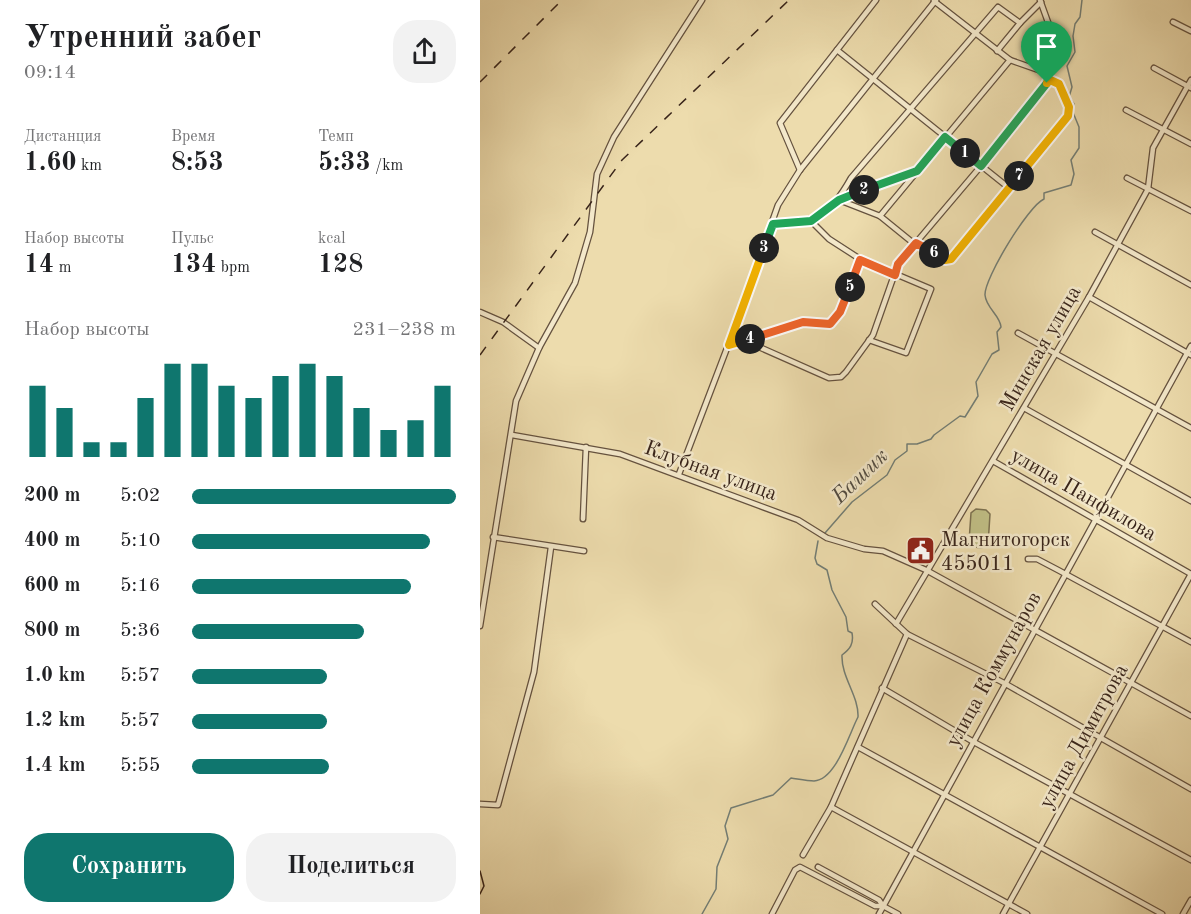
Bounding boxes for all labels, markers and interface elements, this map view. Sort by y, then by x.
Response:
button: share [393,20,456,83]
pin [1021,21,1072,83]
text: Утренний забег [24,22,261,55]
icon: arrive [1030,30,1063,63]
text: 09:14 [24,63,76,83]
text: Дистанция [24,129,101,145]
text: Время [171,129,215,145]
text: Темп [318,129,354,145]
pin: 1 [950,138,980,168]
text: 1 [960,145,970,161]
text: 1.60 [24,150,77,176]
text: 8:53 [171,150,224,176]
text: 5:33 [318,150,371,176]
text: km [77,158,102,174]
text: /km [371,158,403,174]
pin: 7 [1004,161,1034,191]
text: 7 [1014,168,1024,184]
pin: 2 [849,175,879,205]
text: 2 [859,182,869,198]
text: Набор высоты [24,231,124,247]
text: Пульс [171,231,214,247]
text: kcal [318,231,346,247]
pin: 3 [749,233,779,263]
pin: 6 [919,238,949,268]
text: 3 [759,240,769,256]
text: 6 [929,245,939,261]
text: 14 [24,252,54,278]
text: 134 [171,252,216,278]
text: 128 [318,252,363,278]
text: m [54,260,71,276]
text: bpm [216,260,250,276]
pin: 5 [835,272,865,302]
text: 5 [845,279,855,295]
street label: Минская улица [997,282,1086,415]
text: Набор высоты [24,320,150,340]
text: 231–238 m [353,320,456,340]
pin: 4 [735,324,765,354]
text: 4 [745,331,755,347]
street label: Клубная улица [641,438,780,505]
water label: Башик [827,445,893,509]
street label: улица Панфилова [1007,445,1160,546]
text: 200 m [24,486,80,506]
text: 5:02 [120,486,160,506]
place label: Магнитогорск 455011 [941,530,1071,575]
text: 400 m [24,531,80,551]
text: 5:10 [120,531,160,551]
public building icon: Магнитогорск 455011 [904,535,936,567]
text: 600 m [24,576,80,596]
text: 5:16 [120,576,160,596]
street label: улица Коммунаров [943,589,1046,751]
text: 800 m [24,621,80,641]
text: 5:36 [120,621,160,641]
street label: улица Димитрова [1036,661,1133,812]
text: 1.0 km [24,666,86,686]
text: 5:57 [120,666,160,686]
text: 1.2 km [24,711,86,731]
text: 5:57 [120,711,160,731]
text: 1.4 km [24,756,86,776]
text: 5:55 [120,756,160,776]
button: Сохранить [24,833,234,902]
button: Поделиться [246,833,456,902]

